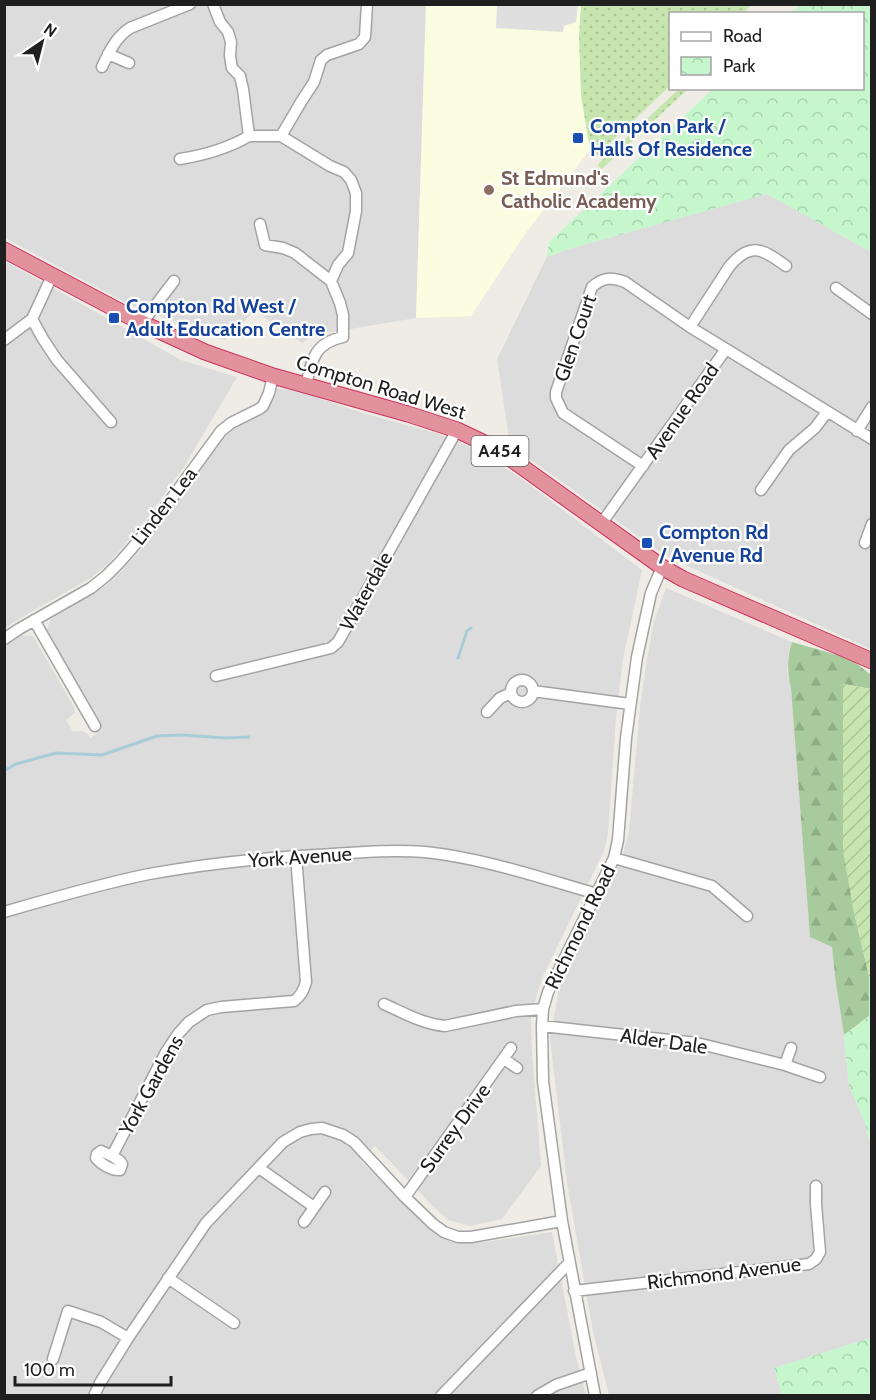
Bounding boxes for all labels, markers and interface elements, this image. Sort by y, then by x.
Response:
north arrow [12,12,72,72]
legend [669,12,864,90]
text: N [40,19,60,41]
text: Road [723,25,762,47]
text: Park [723,55,756,77]
place label: Compton Park / Halls Of Residence [590,114,752,161]
marker: Compton Park / Halls Of Residence [571,131,585,145]
place label: St Edmund's Catholic Academy [501,166,657,213]
marker: St Edmund's Catholic Academy [482,183,496,197]
street label: Glen Court [549,291,601,385]
place label: Compton Rd West / Adult Education Centre [126,294,325,341]
marker: Compton Rd West / Adult Education Centre [107,311,121,325]
street label: Compton Road West [293,350,469,424]
street label: Avenue Road [640,359,724,463]
road number: A454 [472,436,528,466]
street label: Linden Lea [126,462,202,550]
place label: Compton Rd / Avenue Rd [658,520,768,567]
marker: Compton Rd / Avenue Rd [640,536,654,550]
street label: Waterdale [335,548,397,634]
street label: York Avenue [246,841,353,873]
street label: Richmond Road [540,861,620,993]
street label: Alder Dale [619,1023,709,1059]
street label: York Gardens [113,1031,188,1140]
street label: Surrey Drive [415,1079,495,1177]
street label: Richmond Avenue [646,1252,802,1294]
scale bar [15,1349,171,1387]
text: 100 m [24,1359,75,1381]

